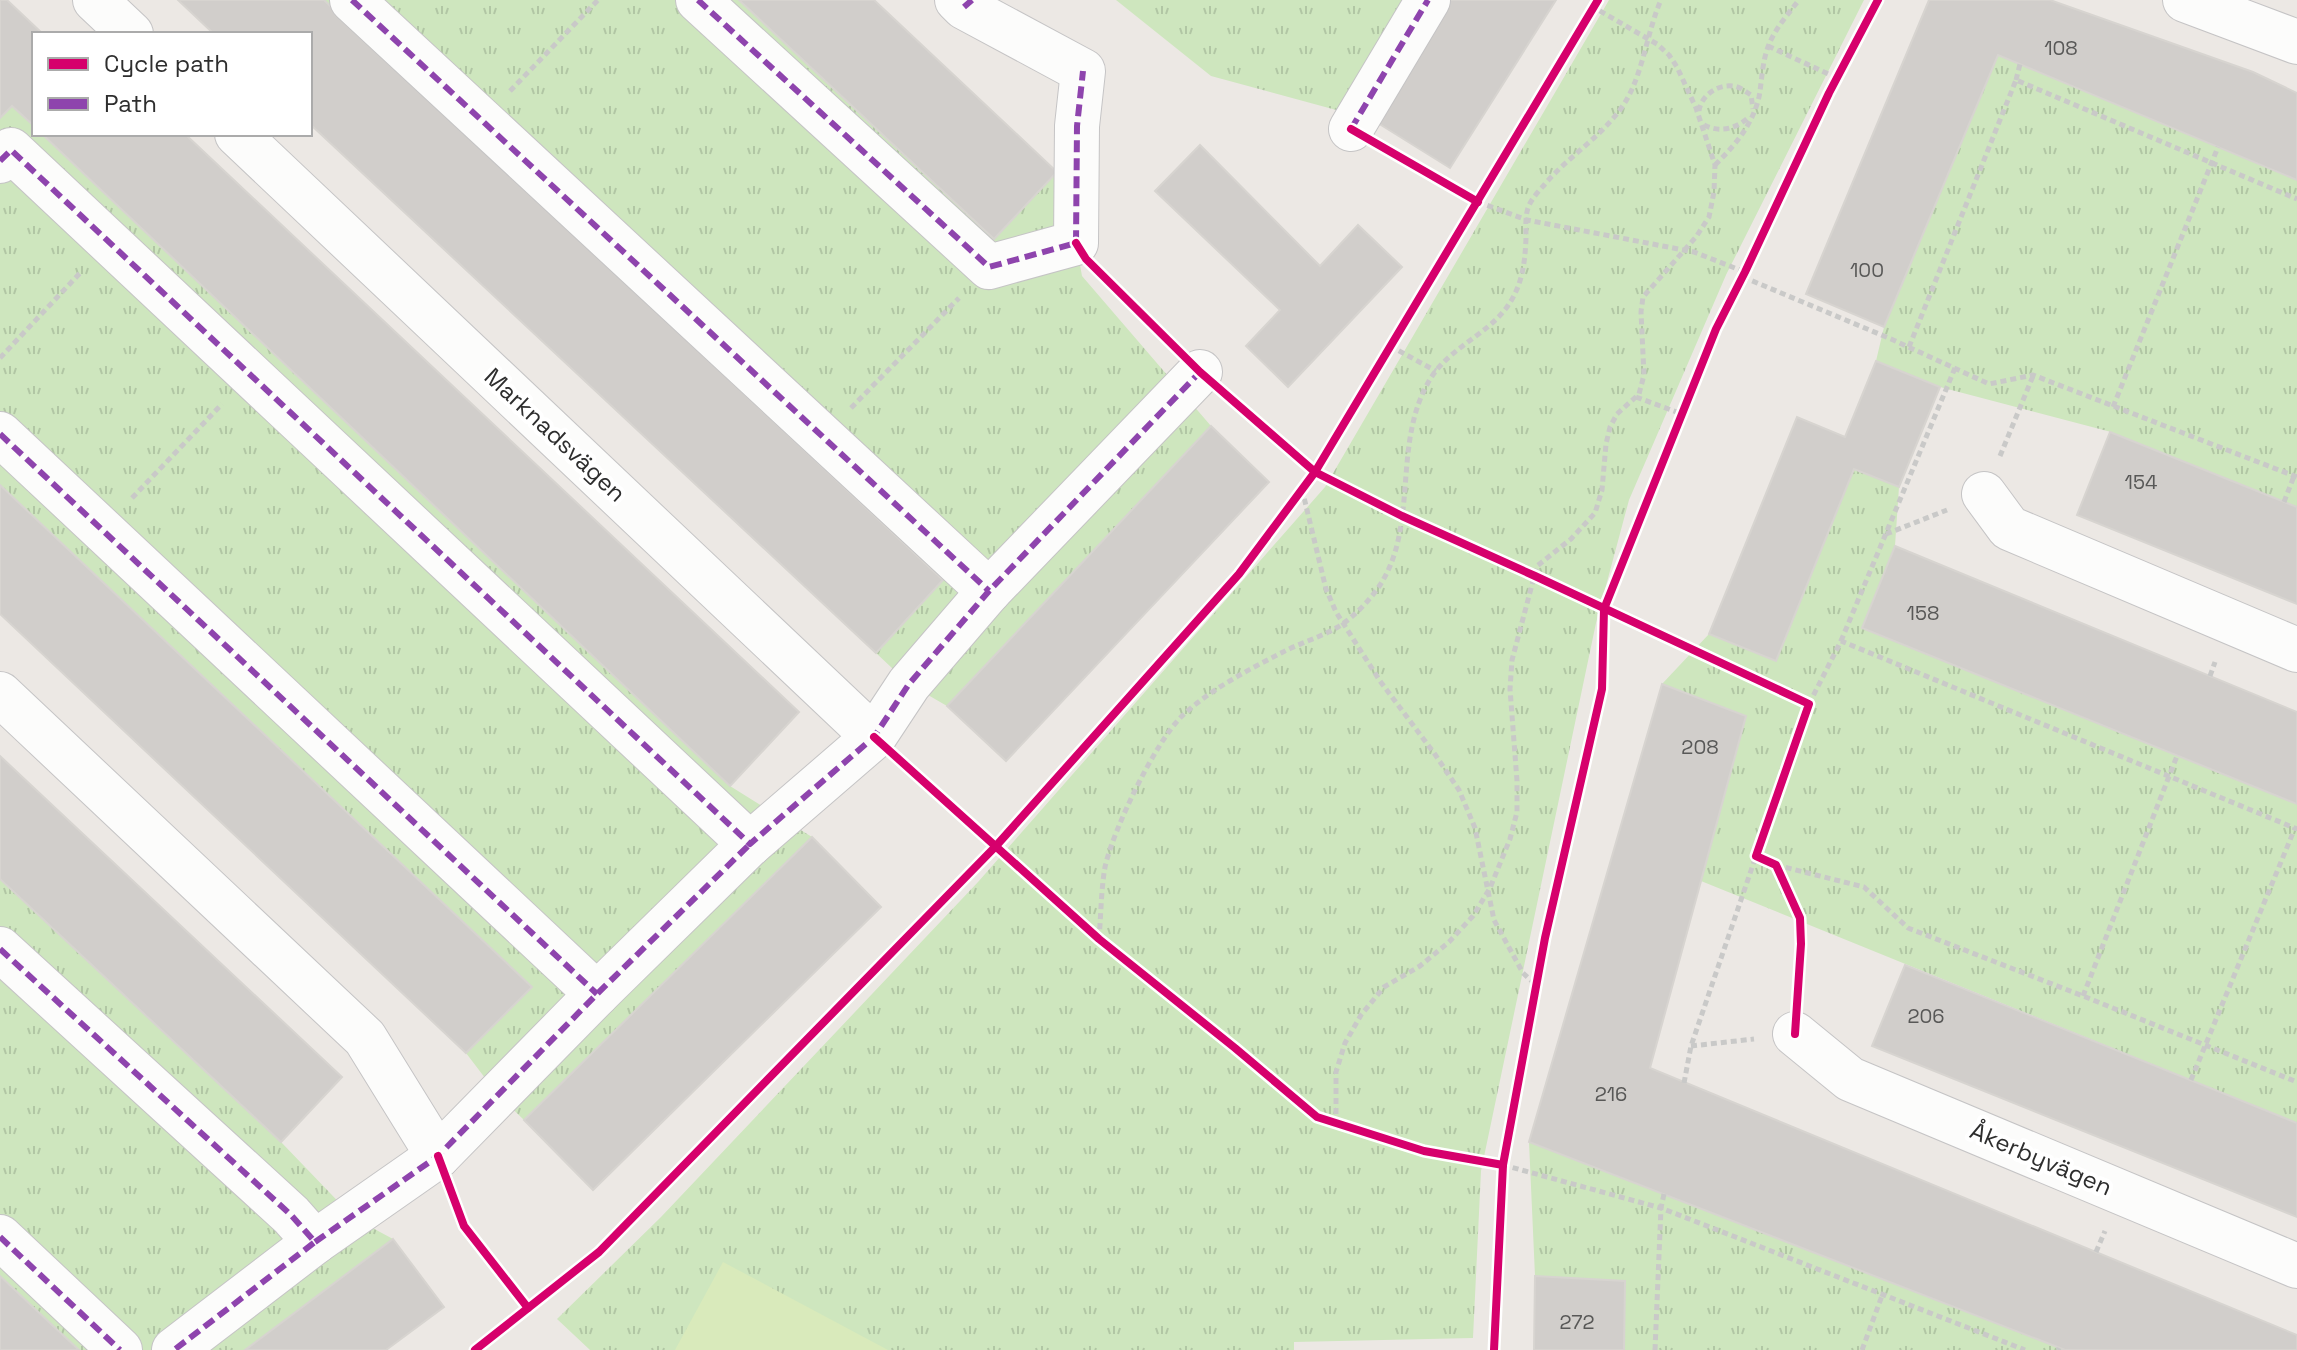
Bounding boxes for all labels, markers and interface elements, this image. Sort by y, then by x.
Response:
legend [32,32,312,136]
house number: 108 [2044,35,2078,61]
text: Cycle path [104,48,229,79]
text: Path [104,88,157,119]
house number: 100 [1850,257,1884,283]
street label: Marknadsvägen [478,361,633,508]
house number: 154 [2125,469,2157,495]
house number: 158 [1907,600,1939,626]
house number: 208 [1681,734,1719,760]
house number: 206 [1907,1003,1945,1029]
house number: 216 [1595,1081,1627,1107]
street label: Åkerbyvägen [1966,1115,2117,1202]
house number: 272 [1559,1309,1595,1335]

